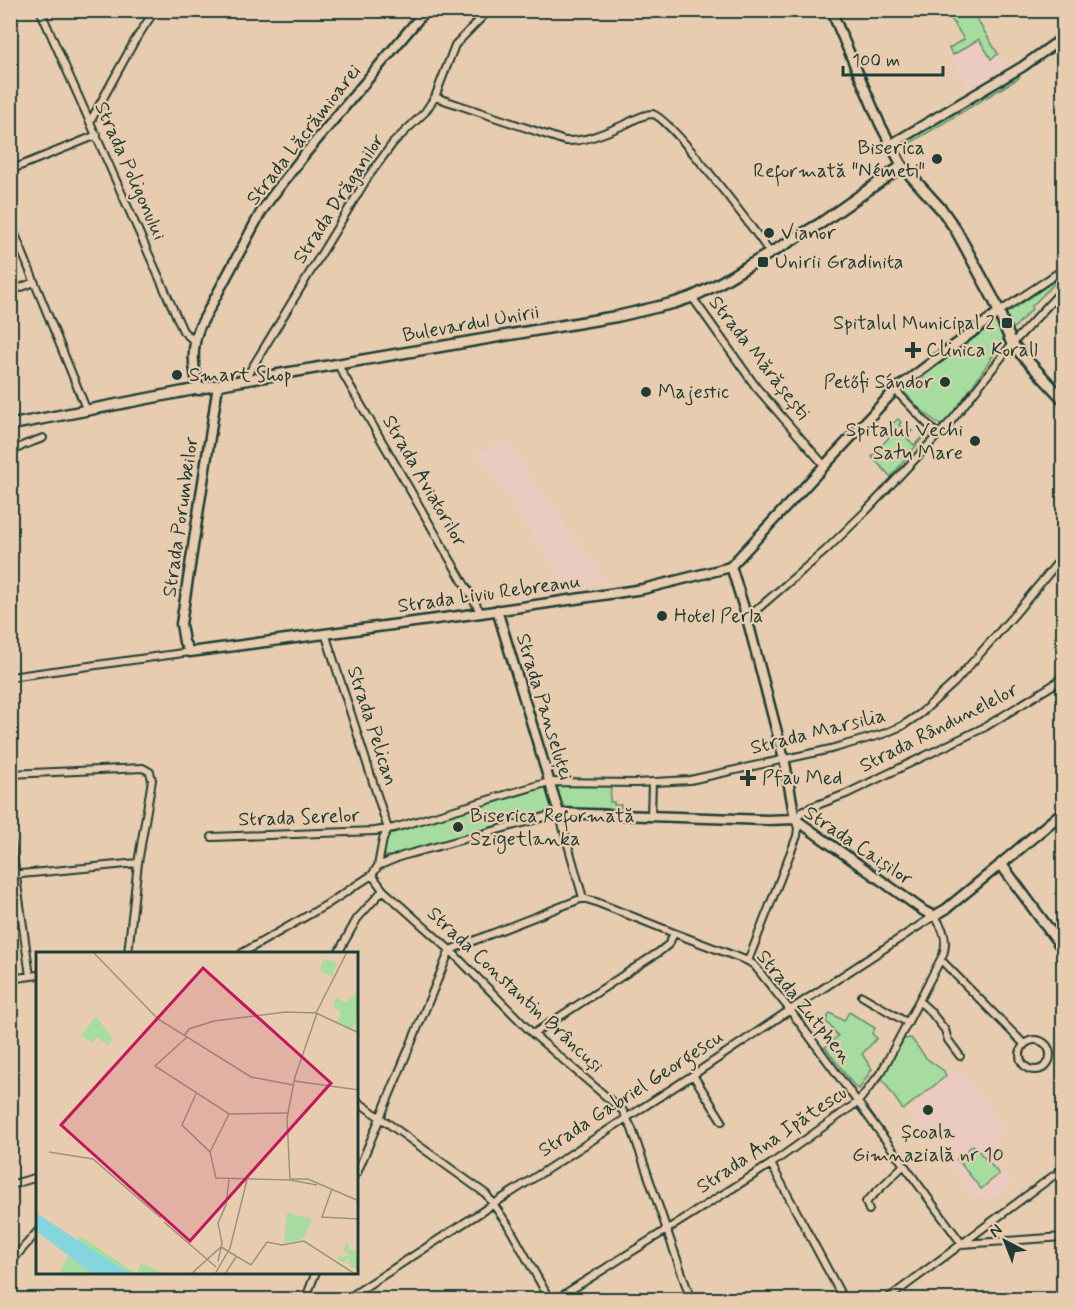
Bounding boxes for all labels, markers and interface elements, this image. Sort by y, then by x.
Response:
scale bar [843,39,944,77]
text: 100 m [852,49,900,73]
street label: Strada Lăcrămioarei [240,59,368,211]
street label: Strada Poligonului [87,97,173,245]
street label: Strada Drăganilor [287,129,391,269]
place label: Biserica Reformată "Németi" [753,135,925,187]
marker: Biserica Reformată "Németi" [930,152,944,166]
place label: Vianor [781,220,837,247]
marker: Vianor [762,226,776,240]
place label: Unirii Gradinita [775,249,904,276]
marker: Unirii Gradinita [756,255,770,269]
street label: Strada Mărășești [702,290,816,426]
street label: Bulevardul Unirii [401,299,541,349]
place label: Spitalul Municipal 2 [833,310,995,337]
marker: Spitalul Municipal 2 [1000,316,1014,330]
place label: Clinica Korall [926,337,1038,364]
marker: Clinica Korall [904,341,922,359]
place label: Smart Shop [189,362,292,389]
marker: Smart Shop [170,368,184,382]
place label: Petőfi Sándor [823,369,934,396]
marker: Petőfi Sándor [938,375,952,389]
place label: Majestic [658,379,729,406]
marker: Majestic [639,385,653,399]
street label: Strada Aviatorilor [375,410,473,552]
place label: Spitalul Vechi Satu Mare [846,417,963,467]
street label: Strada Porumbeilor [156,434,206,599]
marker: Spitalul Vechi Satu Mare [968,434,982,448]
street label: Strada Liviu Rebreanu [396,568,582,620]
place label: Hotel Perla [674,603,763,630]
marker: Hotel Perla [655,609,669,623]
street label: Strada Panseluței [509,630,579,784]
street label: Strada Pelican [340,663,404,789]
street label: Strada Rândunelelor [855,676,1023,780]
street label: Strada Marsilia [748,702,888,762]
place label: Pfau Med [762,765,842,792]
marker: Pfau Med [739,769,757,787]
street label: Strada Caișilor [798,800,918,893]
street label: Strada Serelor [238,802,361,834]
place label: Biserica Reformată Szigetlanka [470,803,635,854]
marker: Biserica Reformată Szigetlanka [451,820,465,834]
street label: Strada Constantin Brâncuși [421,901,609,1079]
street label: Strada Zutphen [750,944,859,1070]
inset map [36,952,358,1274]
street label: Strada Gabriel Georgescu [533,1024,730,1166]
street label: Strada Ana Ipătescu [691,1080,853,1200]
marker: Școala Gimnazială nr 10 [921,1103,935,1117]
place label: Școala Gimnazială nr 10 [852,1119,1004,1169]
north arrow [975,1211,1035,1271]
text: N [985,1220,1007,1242]

